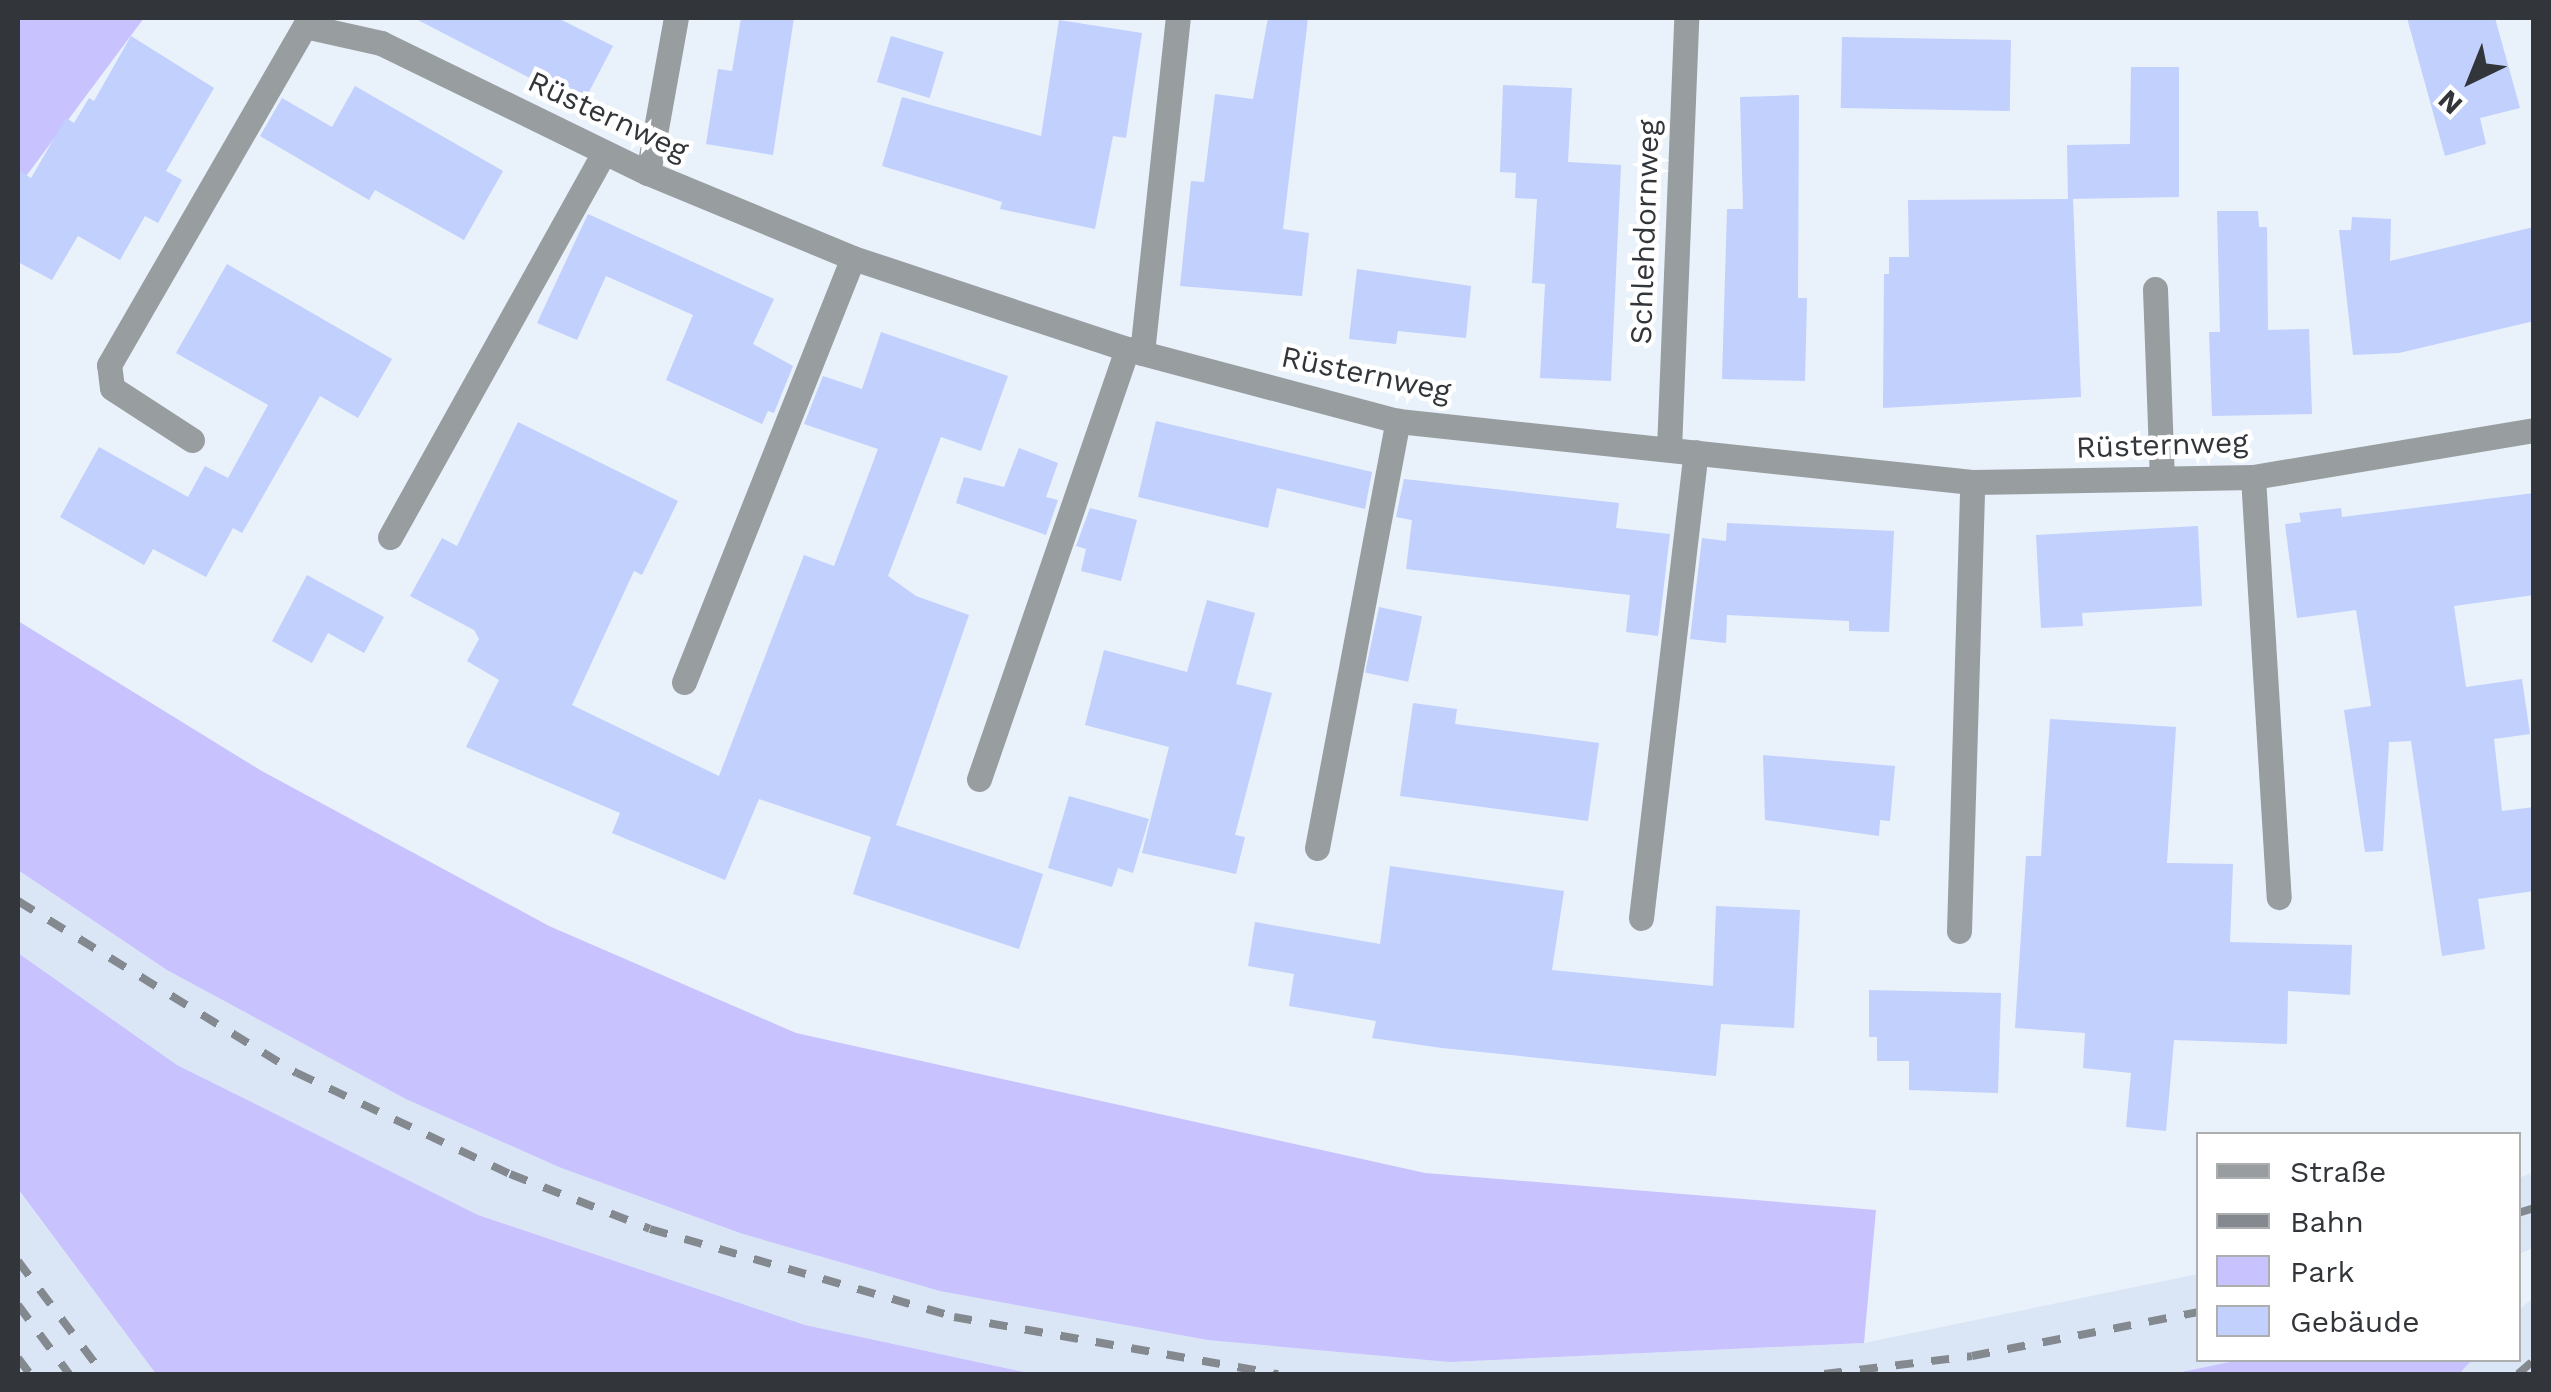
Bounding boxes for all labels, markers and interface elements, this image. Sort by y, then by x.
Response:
north arrow [2421,30,2521,130]
street label: Rüsternweg [522,63,694,169]
text: N [2431,83,2469,121]
street label: Schlehdornweg [1623,119,1667,345]
street label: Rüsternweg [1278,338,1454,410]
street label: Rüsternweg [2075,424,2249,466]
legend [2196,1132,2521,1362]
text: Straße [2290,1154,2386,1189]
text: Bahn [2290,1204,2364,1239]
text: Park [2290,1254,2355,1289]
text: Gebäude [2290,1304,2419,1339]

